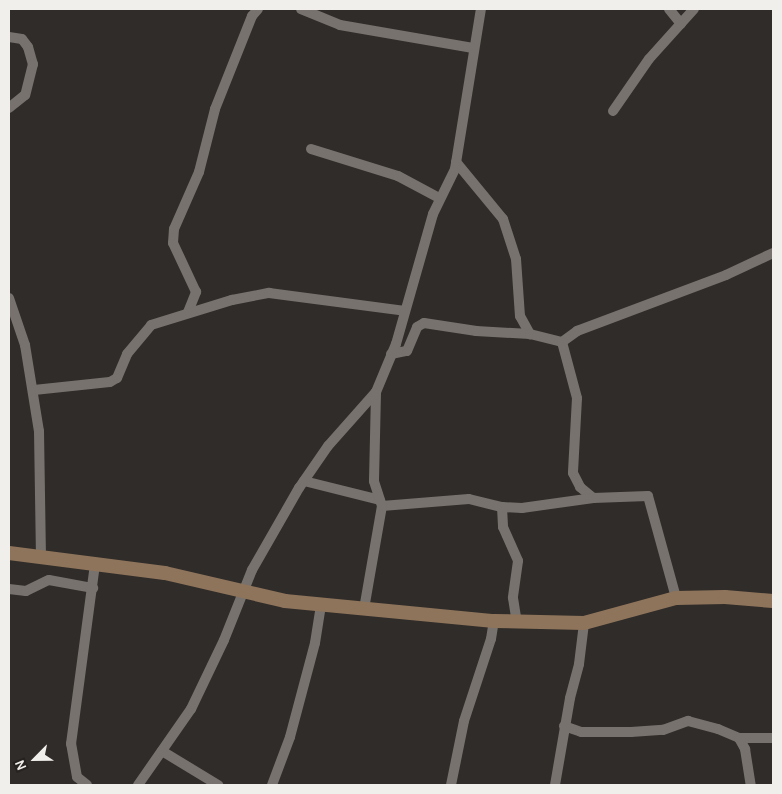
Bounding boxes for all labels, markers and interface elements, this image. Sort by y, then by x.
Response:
north arrow [10,734,60,784]
text: N [11,757,31,773]

